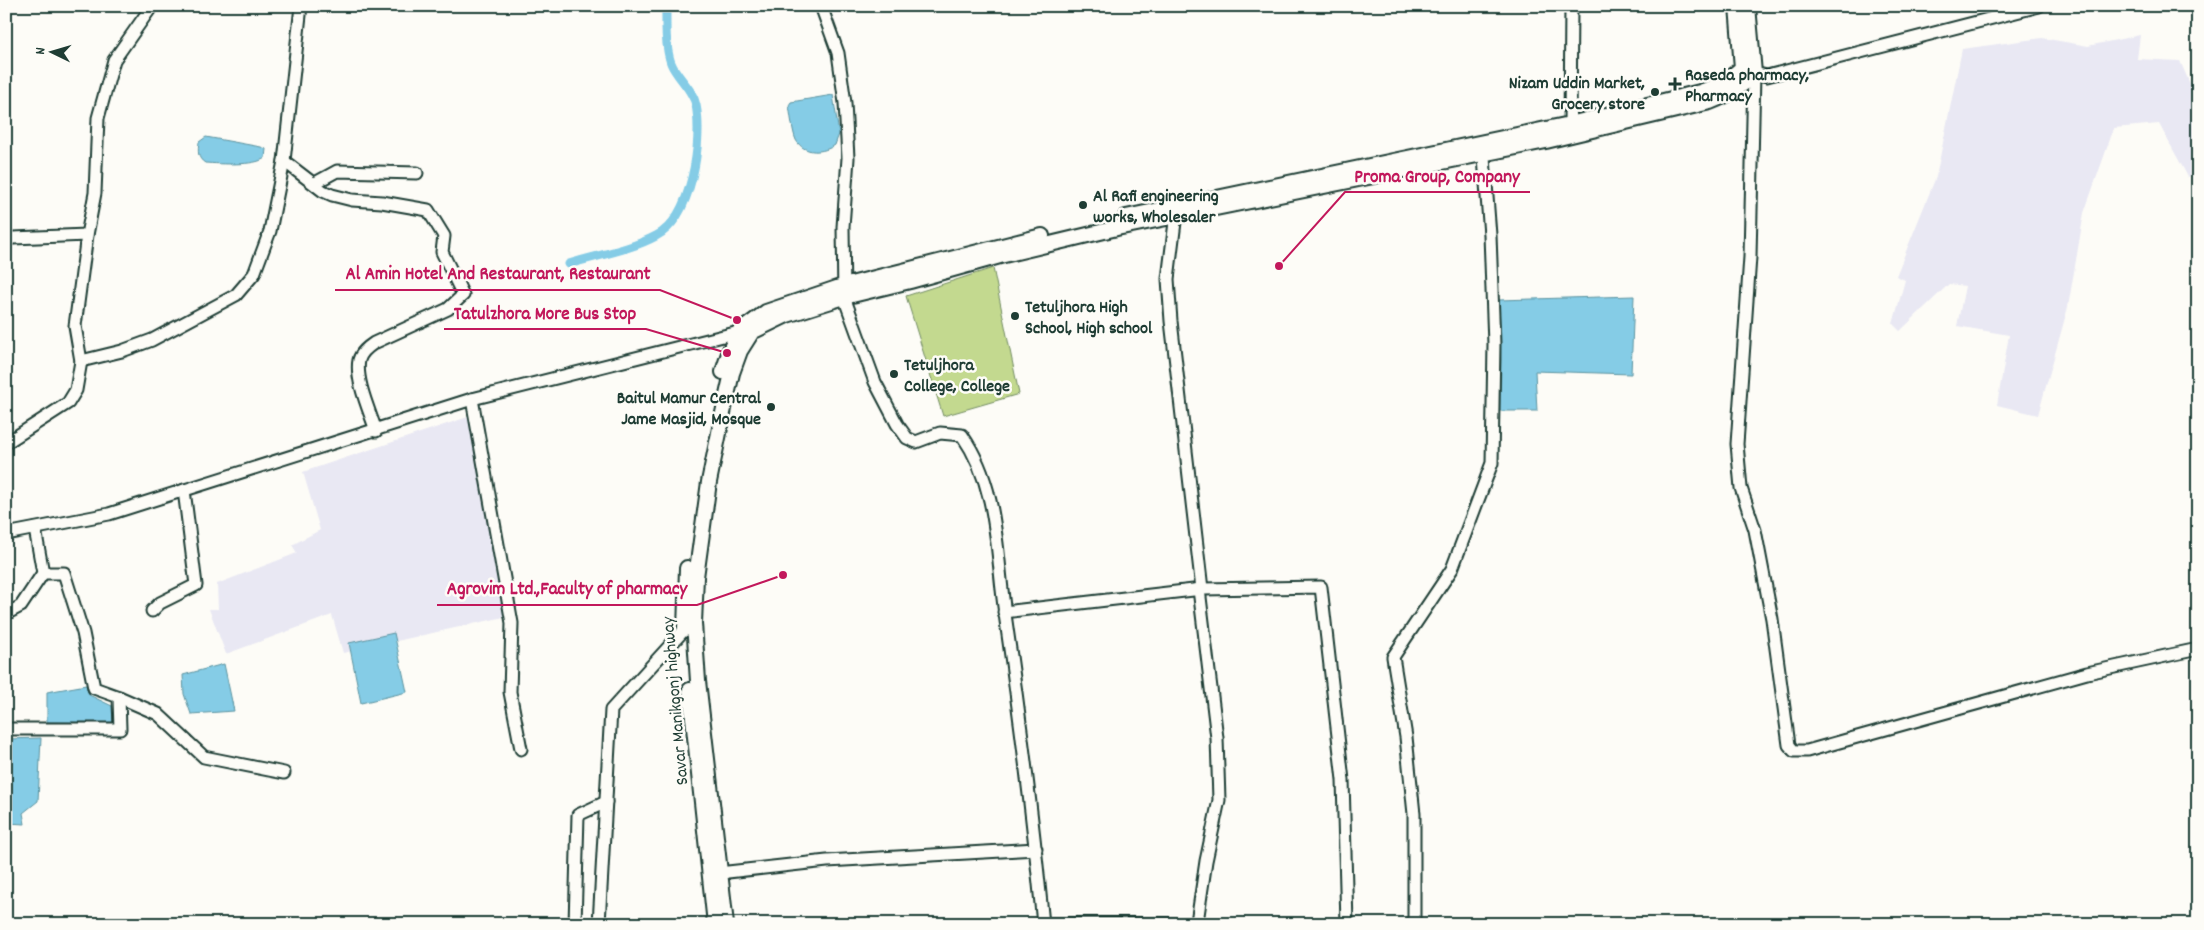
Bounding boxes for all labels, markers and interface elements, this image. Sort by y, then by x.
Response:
north arrow [28,28,78,78]
text: N [31,47,51,55]
place label: Raseda pharmacy, Pharmacy [1685,64,1809,110]
place label: Nizam Uddin Market, Grocery store [1509,72,1645,118]
marker: Raseda pharmacy, Pharmacy [1669,78,1681,90]
marker: Nizam Uddin Market, Grocery store [1649,86,1661,98]
callout: Proma Group, Company [1345,158,1530,192]
text: Proma Group, Company [1354,165,1521,192]
place label: Al Rafi engineering works, Wholesaler [1093,185,1219,231]
marker: Al Rafi engineering works, Wholesaler [1077,199,1089,211]
callout: Al Amin Hotel And Restaurant, Restaurant [335,256,660,290]
text: Al Amin Hotel And Restaurant, Restaurant [345,262,651,289]
callout: Tatulzhora More Bus Stop [444,295,646,329]
place label: Tetuljhora High School, High school [1025,296,1153,342]
text: Tatulzhora More Bus Stop [454,302,636,329]
marker: Tetuljhora High School, High school [1009,310,1021,322]
place label: Tetuljhora College, College [904,354,1010,400]
marker: Tetuljhora College, College [888,368,900,380]
place label: Baitul Mamur Central Jame Masjid, Mosque [617,387,762,433]
marker: Baitul Mamur Central Jame Masjid, Mosque [765,401,777,413]
callout: Agrovim Ltd.,Faculty of pharmacy [437,571,697,605]
text: Agrovim Ltd.,Faculty of pharmacy [447,577,689,604]
street label: Savar Manikgonj highway [657,615,696,786]

